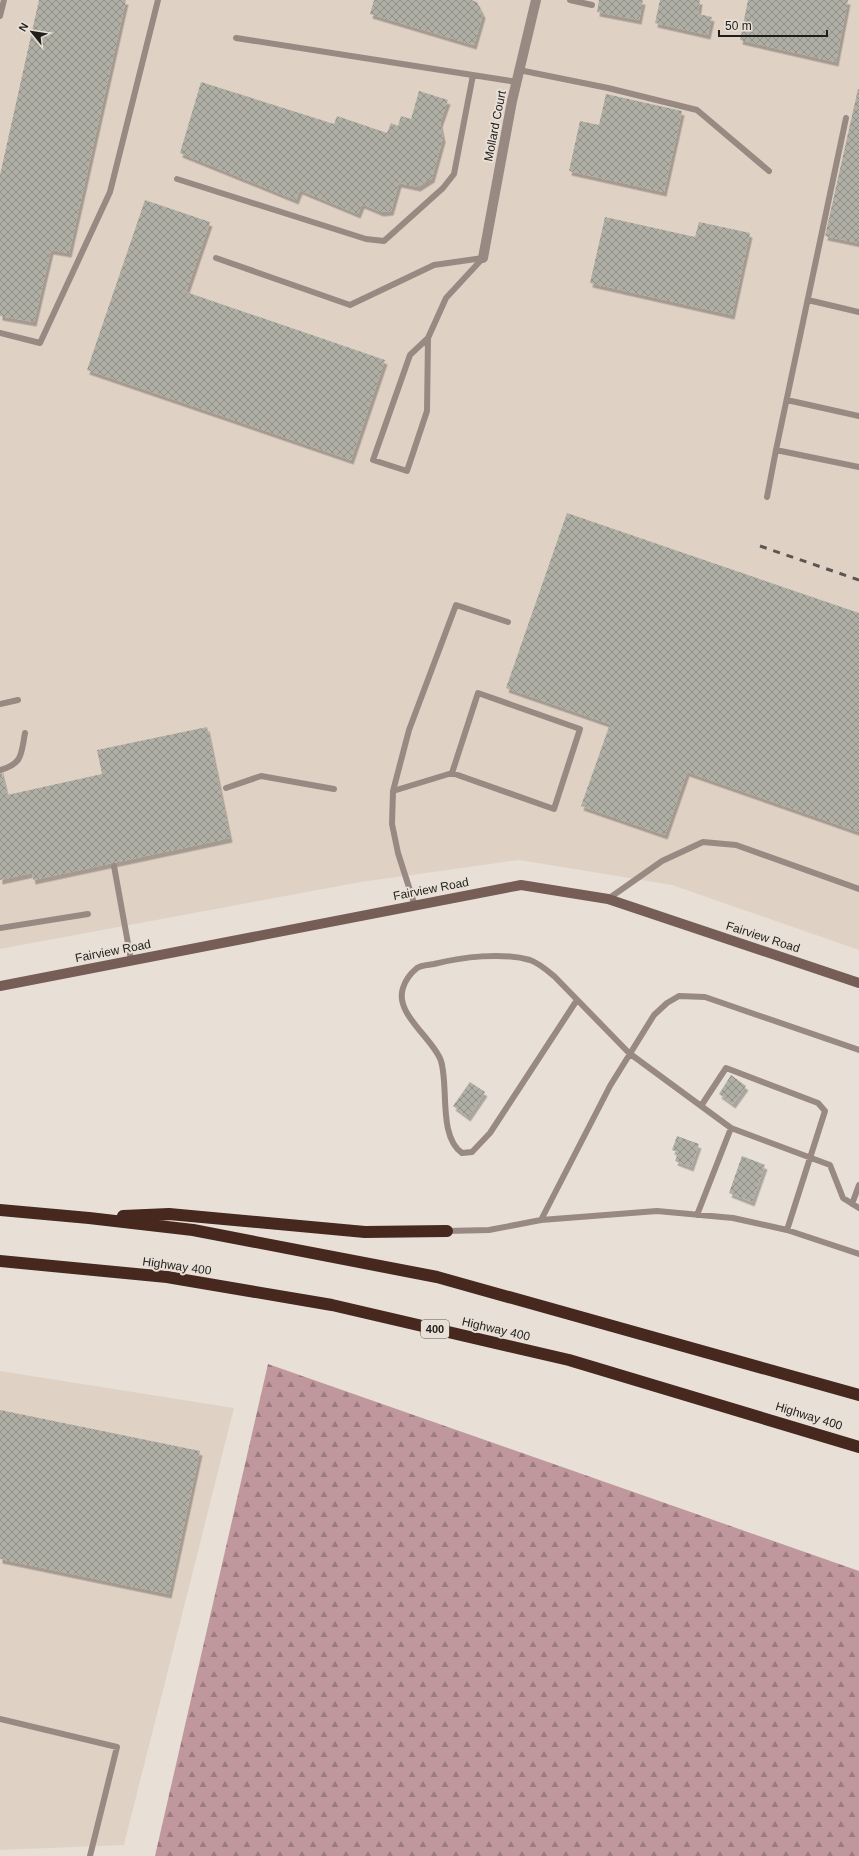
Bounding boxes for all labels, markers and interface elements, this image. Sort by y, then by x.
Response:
north arrow [12,12,52,52]
scale bar [719,12,827,38]
text: 50 m [725,19,752,33]
text: N [16,21,31,33]
street label: Mollard Court [481,89,509,163]
street label: Fairview Road [392,875,470,903]
street label: Fairview Road [724,918,802,956]
street label: Fairview Road [74,937,152,965]
street label: Highway 400 [142,1254,213,1278]
street label: Highway 400 [461,1314,532,1344]
road number: 400 [421,1320,449,1338]
street label: Highway 400 [774,1399,845,1433]

